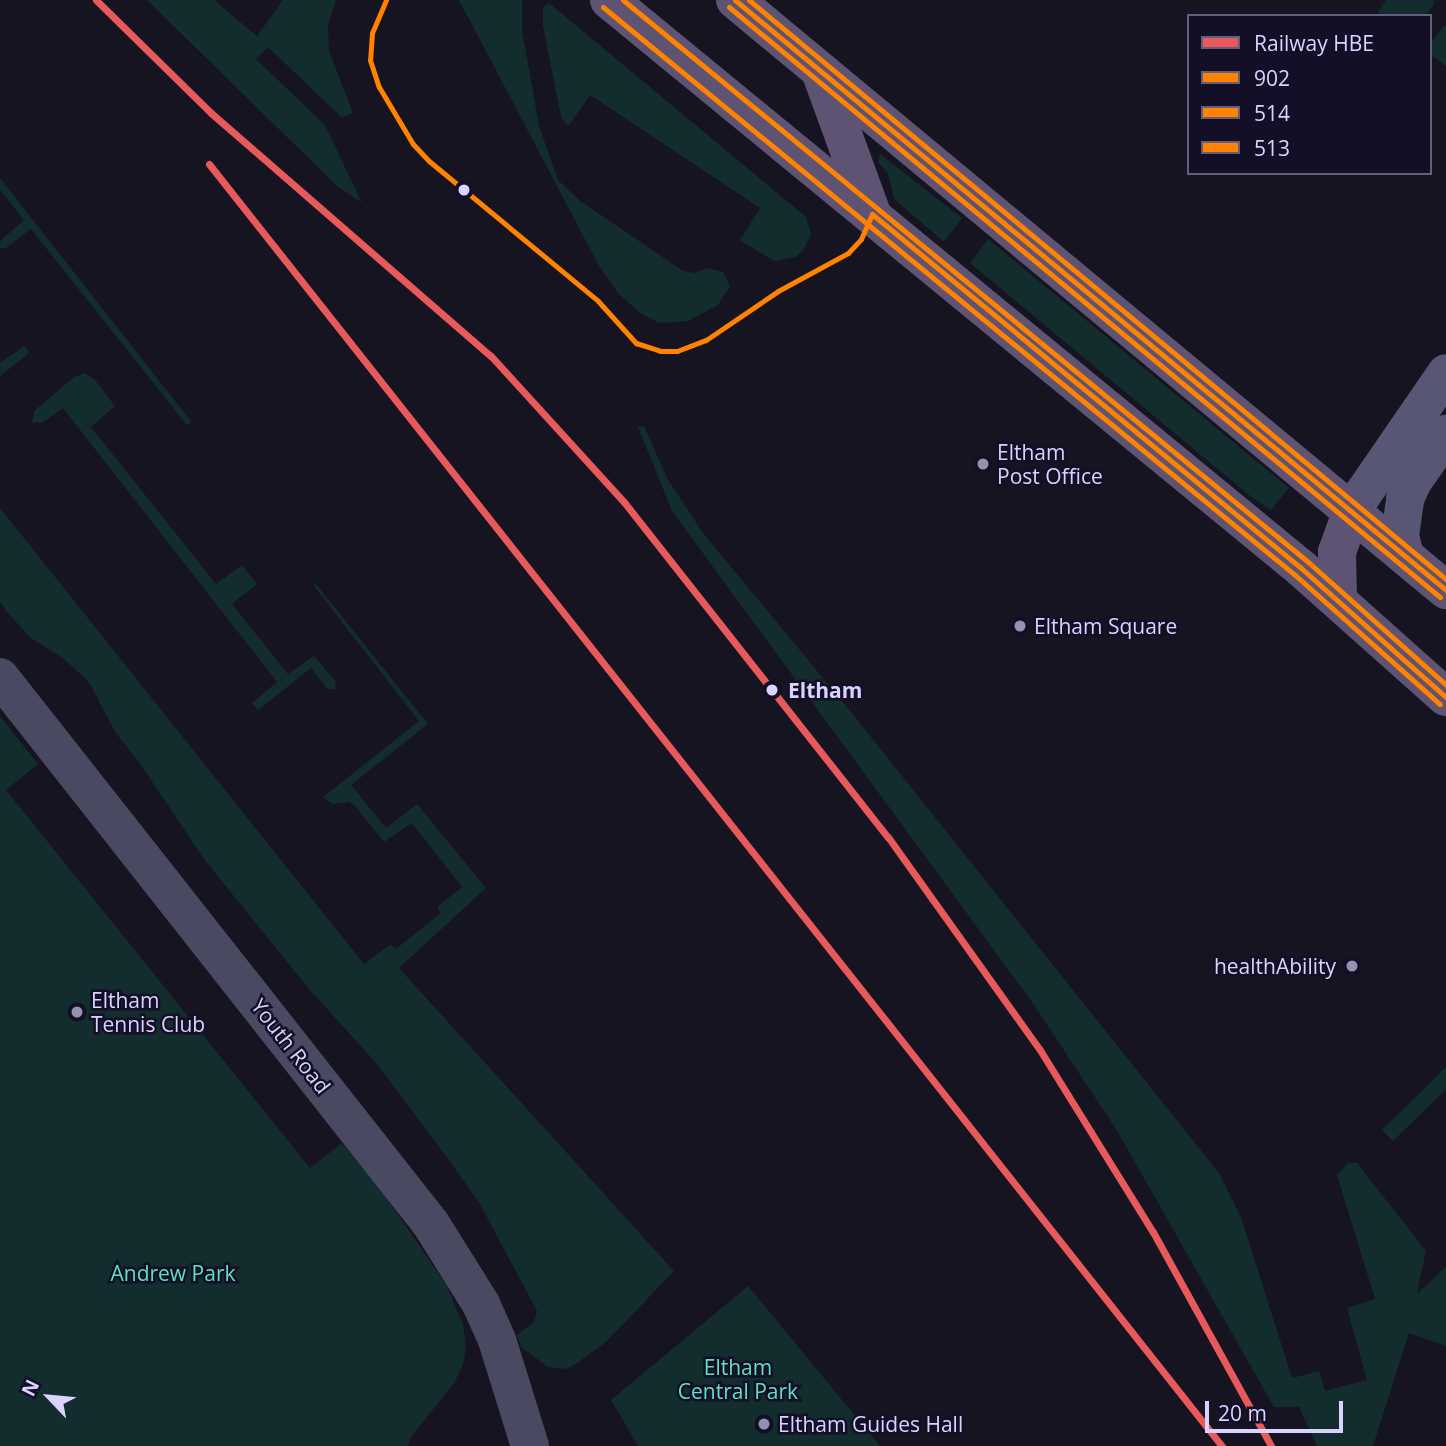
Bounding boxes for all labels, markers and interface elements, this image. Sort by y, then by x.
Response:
legend [1187,14,1432,175]
text: Railway HBE [1254,29,1374,57]
text: 902 [1254,64,1290,92]
text: 514 [1254,99,1290,127]
text: 513 [1254,134,1290,162]
unlabelled marker [457,183,471,197]
place label: Eltham Post Office [997,439,1103,489]
marker: Eltham Post Office [975,456,991,472]
place label: Eltham Square [1034,613,1177,639]
marker: Eltham Square [1012,618,1028,634]
place label: Eltham [788,677,862,703]
marker: Eltham [762,680,782,700]
place label: healthAbility [1214,953,1336,979]
marker: healthAbility [1342,956,1362,976]
place label: Eltham Tennis Club [91,987,205,1037]
street label: Youth Road [246,994,336,1098]
marker: Eltham Tennis Club [69,1004,85,1020]
park label: Andrew Park [110,1260,236,1286]
park label: Eltham Central Park [678,1354,798,1404]
north arrow [14,1362,84,1432]
text: N [15,1375,45,1400]
scale bar [1208,1386,1346,1430]
text: 20 m [1218,1399,1267,1427]
place label: Eltham Guides Hall [778,1411,963,1437]
marker: Eltham Guides Hall [756,1416,772,1432]

